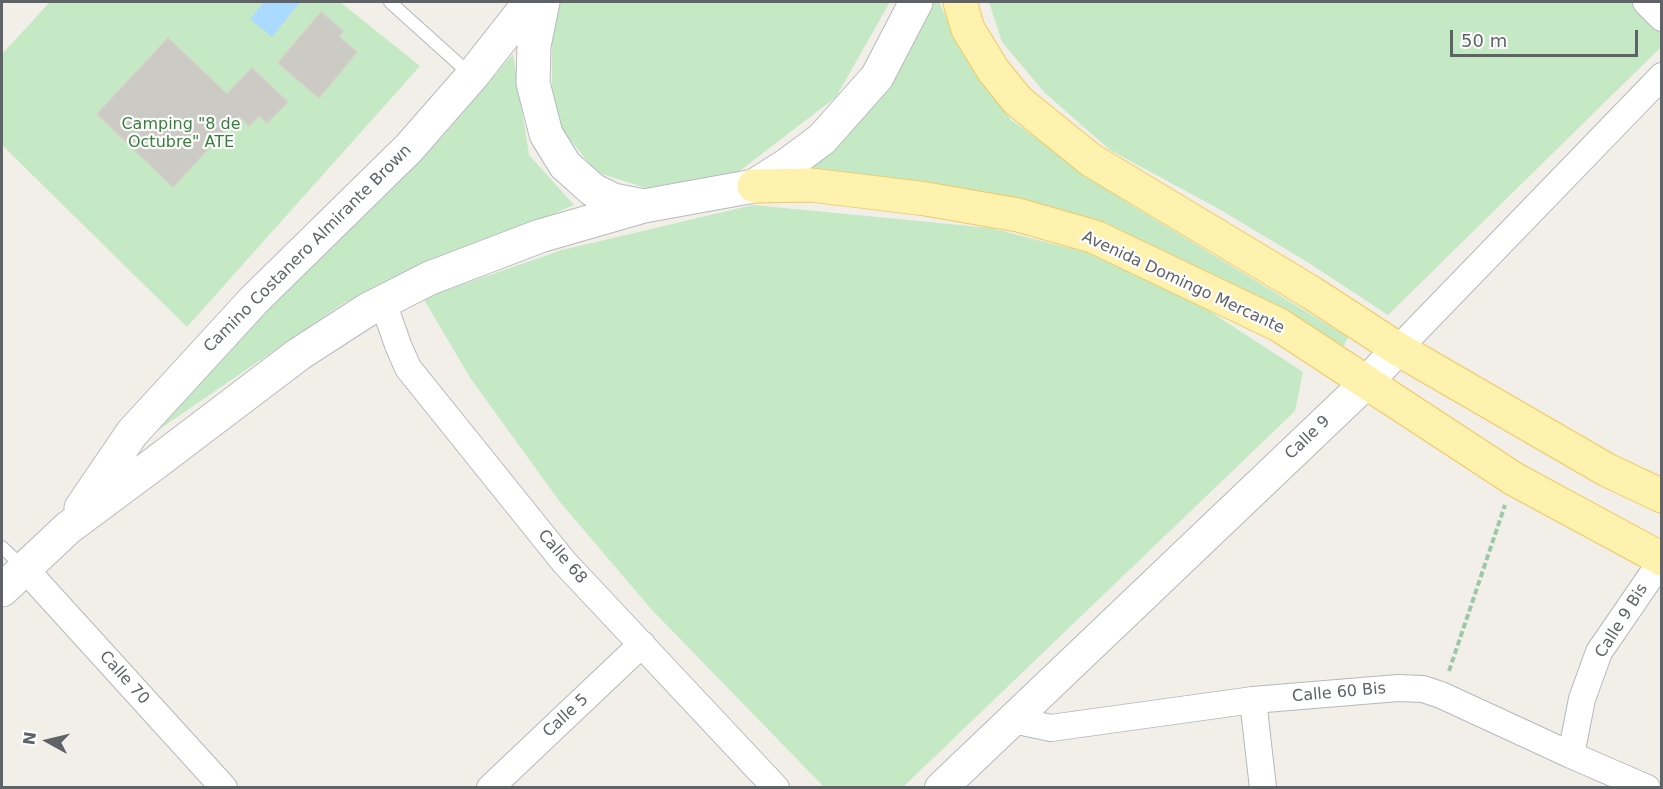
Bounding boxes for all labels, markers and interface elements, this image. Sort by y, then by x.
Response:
scale bar [1453,18,1640,56]
text: 50 m [1461,30,1507,51]
park label: Camping "8 de Octubre" ATE [121,115,241,153]
street label: Camino Costanero Almirante Brown [200,141,416,357]
street label: Avenida Domingo Mercante [1079,228,1287,338]
street label: Calle 9 [1282,412,1334,464]
street label: Calle 68 [533,526,591,588]
street label: Calle 9 Bis [1592,580,1652,662]
street label: Calle 70 [95,647,153,709]
street label: Calle 60 Bis [1291,679,1387,707]
street label: Calle 5 [539,690,593,742]
north arrow [18,711,78,771]
text: N [19,730,40,746]

